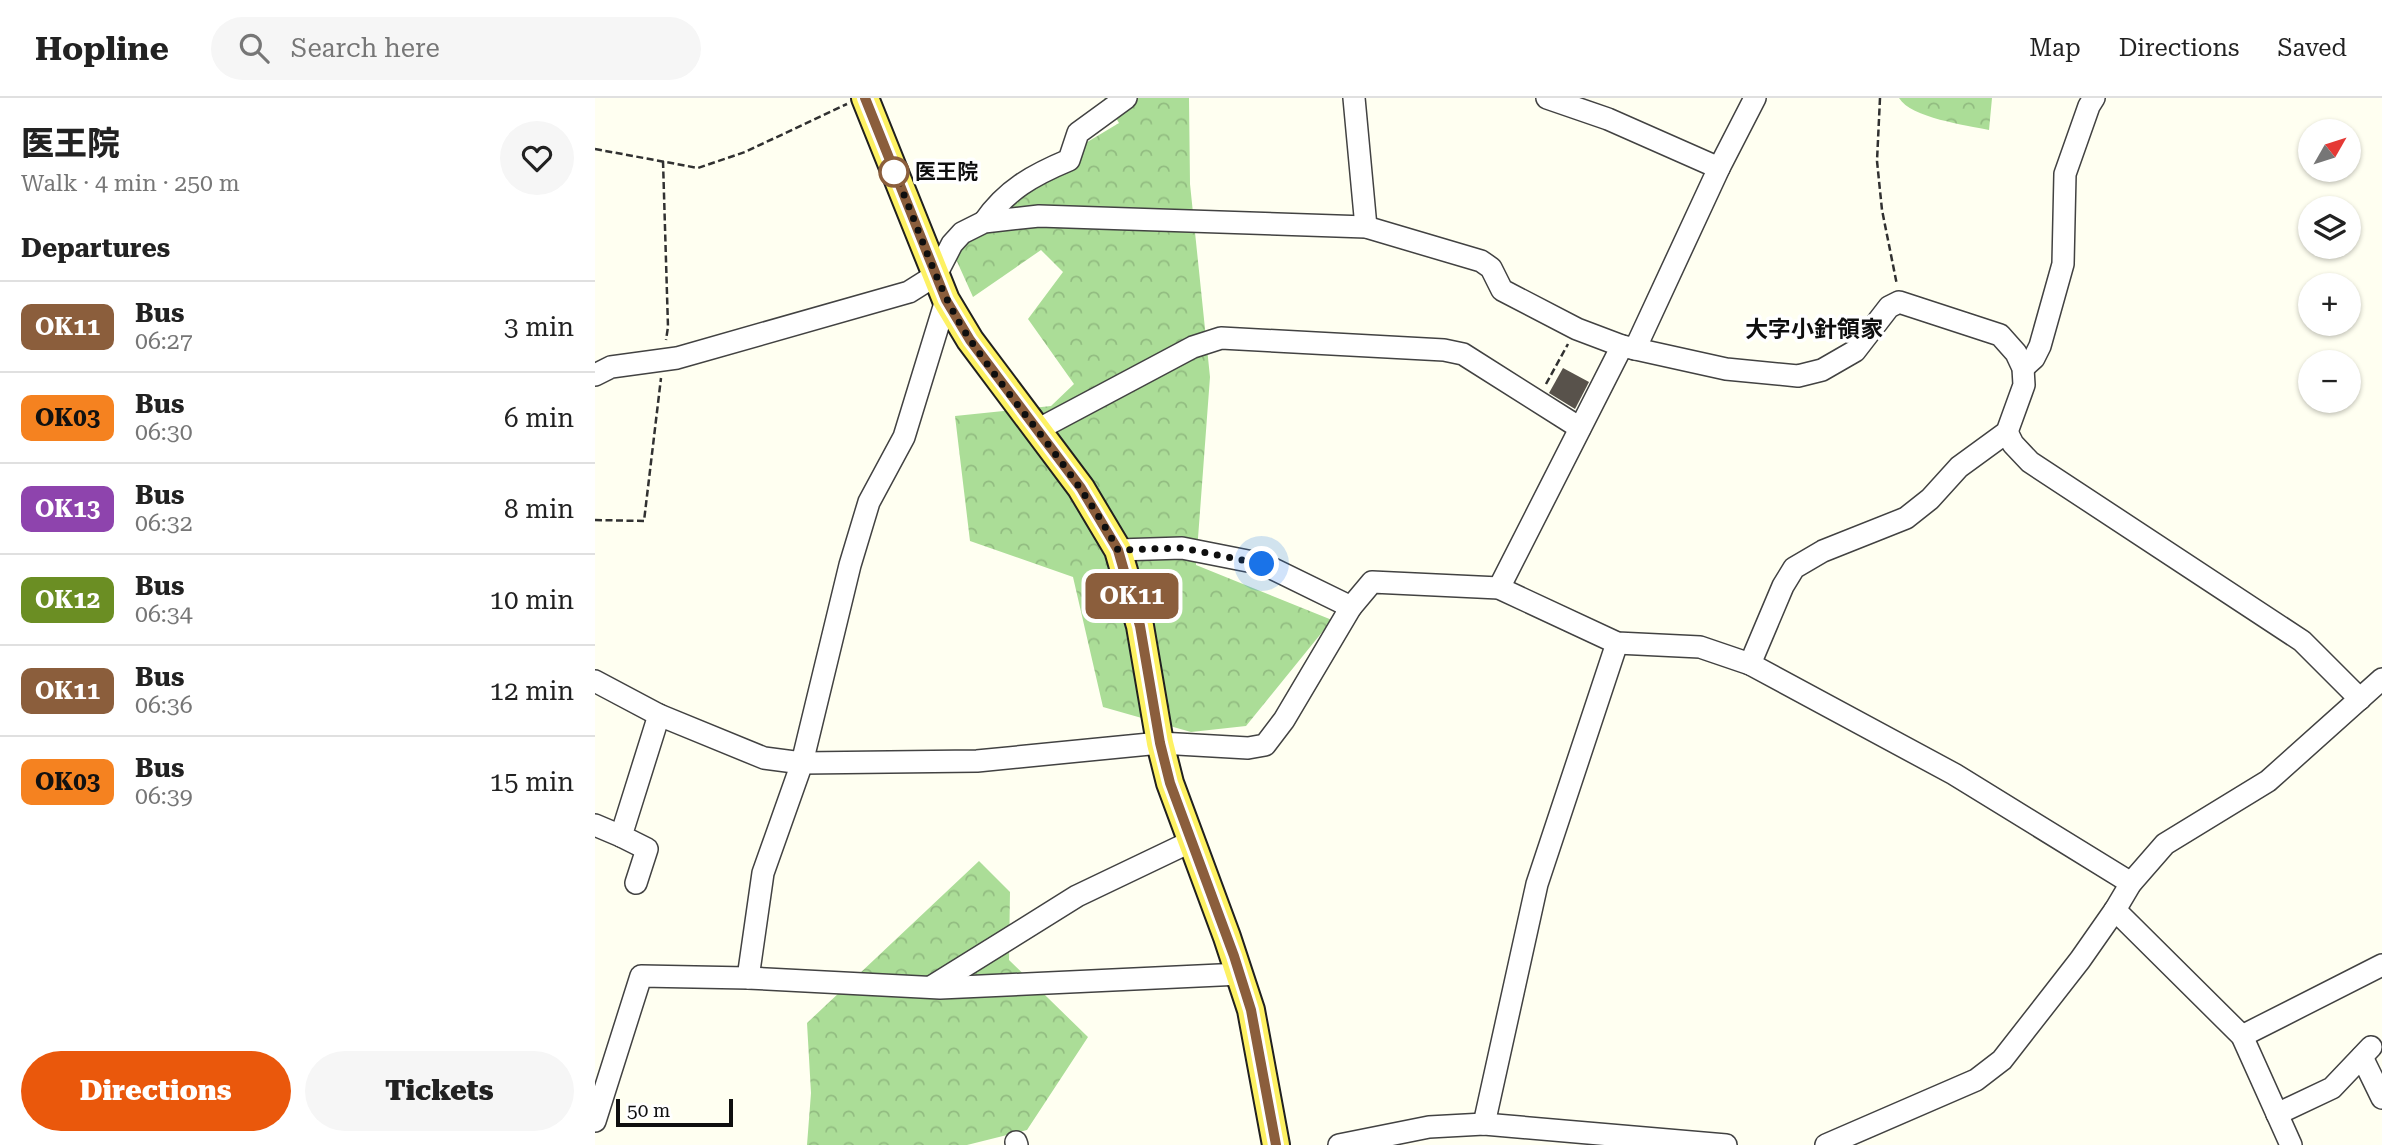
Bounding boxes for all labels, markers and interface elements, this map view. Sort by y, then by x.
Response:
search box [211,17,701,80]
text: Hopline [35,29,169,68]
icon: search [235,29,273,67]
text: Search here [291,33,440,63]
text: Map [2029,34,2081,62]
text: Directions [2119,34,2239,62]
text: Saved [2277,34,2347,62]
north arrow [2298,119,2361,182]
map controls [2298,119,2361,413]
button: heart [500,121,574,195]
text: 医王院 [21,124,120,163]
marker: 医王院 [879,157,909,187]
place label: 医王院 [915,160,978,184]
text: Walk · 4 min · 250 m [21,170,240,197]
button: layers [2298,196,2361,259]
text: Departures [21,233,170,263]
button: + [2298,273,2361,336]
text: Bus [135,298,184,328]
text: 3 min [504,312,574,342]
text: OK11 [35,313,100,341]
district label: 大字小針領家 [1745,316,1883,343]
text: 06:27 [135,328,193,355]
button: − [2298,350,2361,413]
text: Bus [135,389,184,419]
text: 6 min [504,403,574,433]
text: OK03 [35,404,100,432]
text: 06:30 [135,419,193,446]
text: Bus [135,480,184,510]
text: 8 min [504,494,574,524]
text: OK13 [35,495,100,523]
text: 06:32 [135,510,193,537]
your location [1244,546,1279,581]
text: Bus [135,571,184,601]
line badge: OK11 [1083,573,1181,619]
text: OK11 [1099,582,1165,610]
text: 10 min [490,585,574,615]
text: OK12 [35,586,100,614]
text: 06:34 [135,601,193,628]
text: Bus [135,662,184,692]
text: 12 min [490,676,574,706]
text: OK11 [35,677,100,705]
text: 06:36 [135,692,193,719]
text: Bus [135,753,184,783]
text: 15 min [490,767,574,797]
text: OK03 [35,768,100,796]
text: 06:39 [135,783,193,810]
button: Directions [21,1051,291,1131]
button: Tickets [305,1051,574,1131]
scale bar [616,1096,733,1128]
text: 50 m [627,1099,670,1122]

